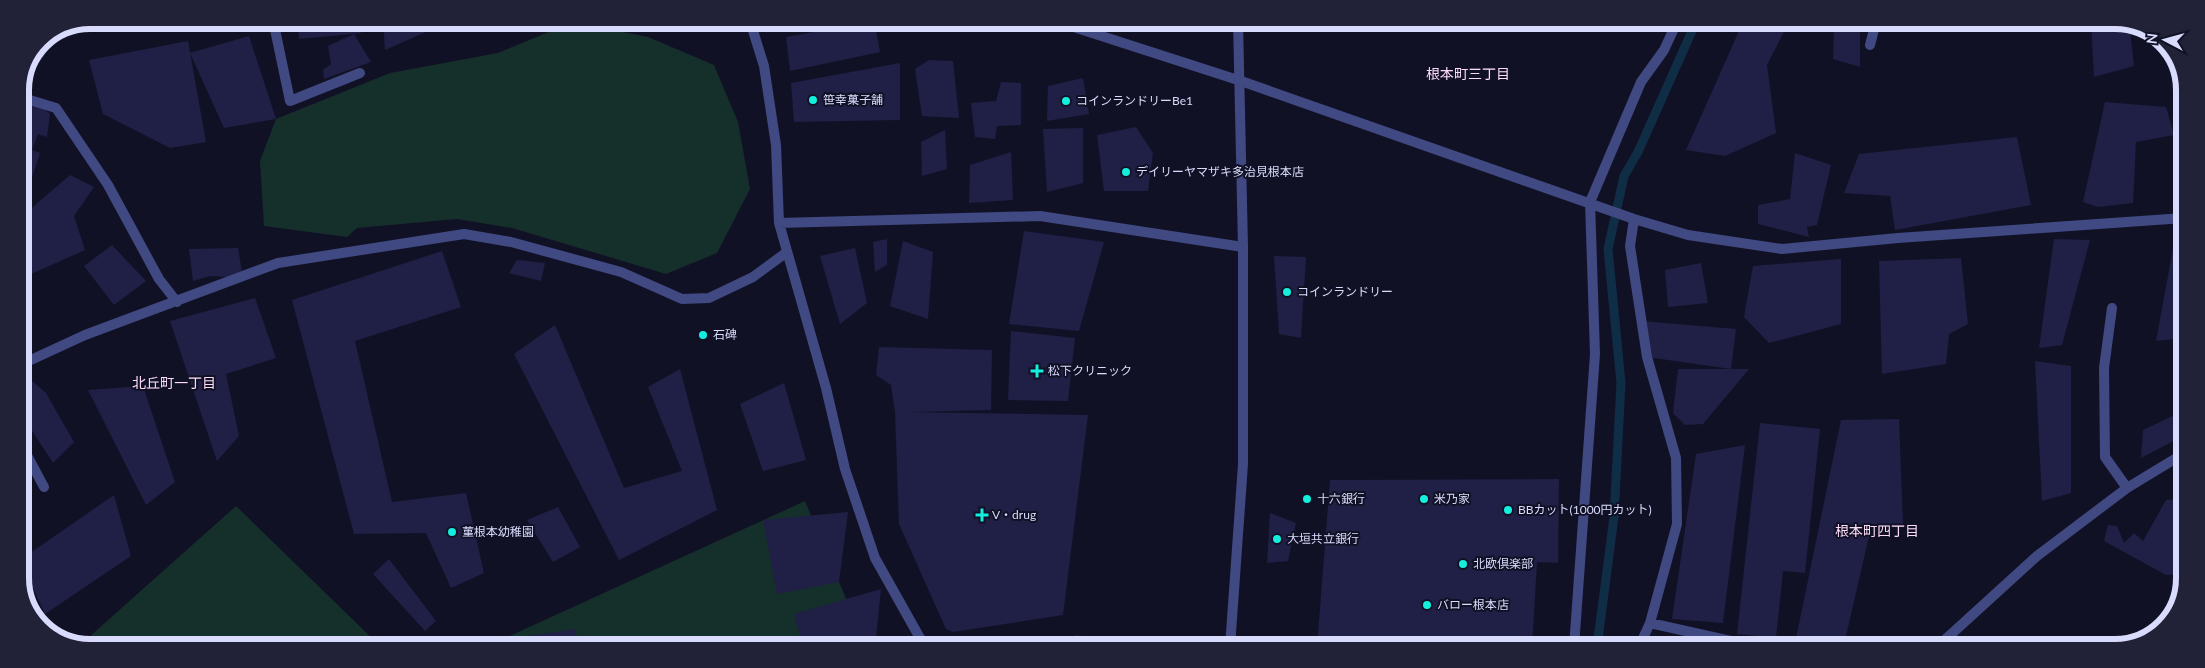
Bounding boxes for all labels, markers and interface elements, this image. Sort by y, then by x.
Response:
north arrow [2140,15,2190,65]
text: N [2143,32,2161,45]
district label: 根本町三丁目 [1426,65,1510,82]
place label: 笹幸菓子舗 [823,92,883,107]
place label: コインランドリーBe1 [1076,93,1193,108]
marker: 笹幸菓子舗 [807,94,819,106]
marker: コインランドリーBe1 [1060,95,1072,107]
place label: デイリーヤマザキ多治見根本店 [1136,164,1304,179]
marker: デイリーヤマザキ多治見根本店 [1120,166,1132,178]
place label: コインランドリー [1297,284,1393,299]
marker: コインランドリー [1281,286,1293,298]
place label: 石碑 [713,327,737,342]
marker: 石碑 [697,329,709,341]
place label: 松下クリニック [1048,363,1132,378]
marker: 松下クリニック [1030,364,1044,378]
district label: 北丘町一丁目 [132,374,216,391]
place label: 十六銀行 [1317,491,1365,506]
place label: 米乃家 [1434,491,1470,506]
marker: 十六銀行 [1301,493,1313,505]
marker: 米乃家 [1418,493,1430,505]
place label: BBカット(1000円カット) [1518,502,1652,517]
marker: BBカット(1000円カット) [1502,504,1514,516]
place label: V・drug [992,507,1036,522]
marker: V・drug [976,509,988,521]
district label: 根本町四丁目 [1835,522,1919,539]
place label: 菫根本幼稚園 [462,524,534,539]
marker: 菫根本幼稚園 [446,526,458,538]
place label: 大垣共立銀行 [1287,531,1359,546]
marker: 大垣共立銀行 [1271,533,1283,545]
place label: 北欧倶楽部 [1473,556,1533,571]
marker: 北欧倶楽部 [1457,558,1469,570]
place label: バロー根本店 [1437,597,1509,612]
marker: バロー根本店 [1421,599,1433,611]

